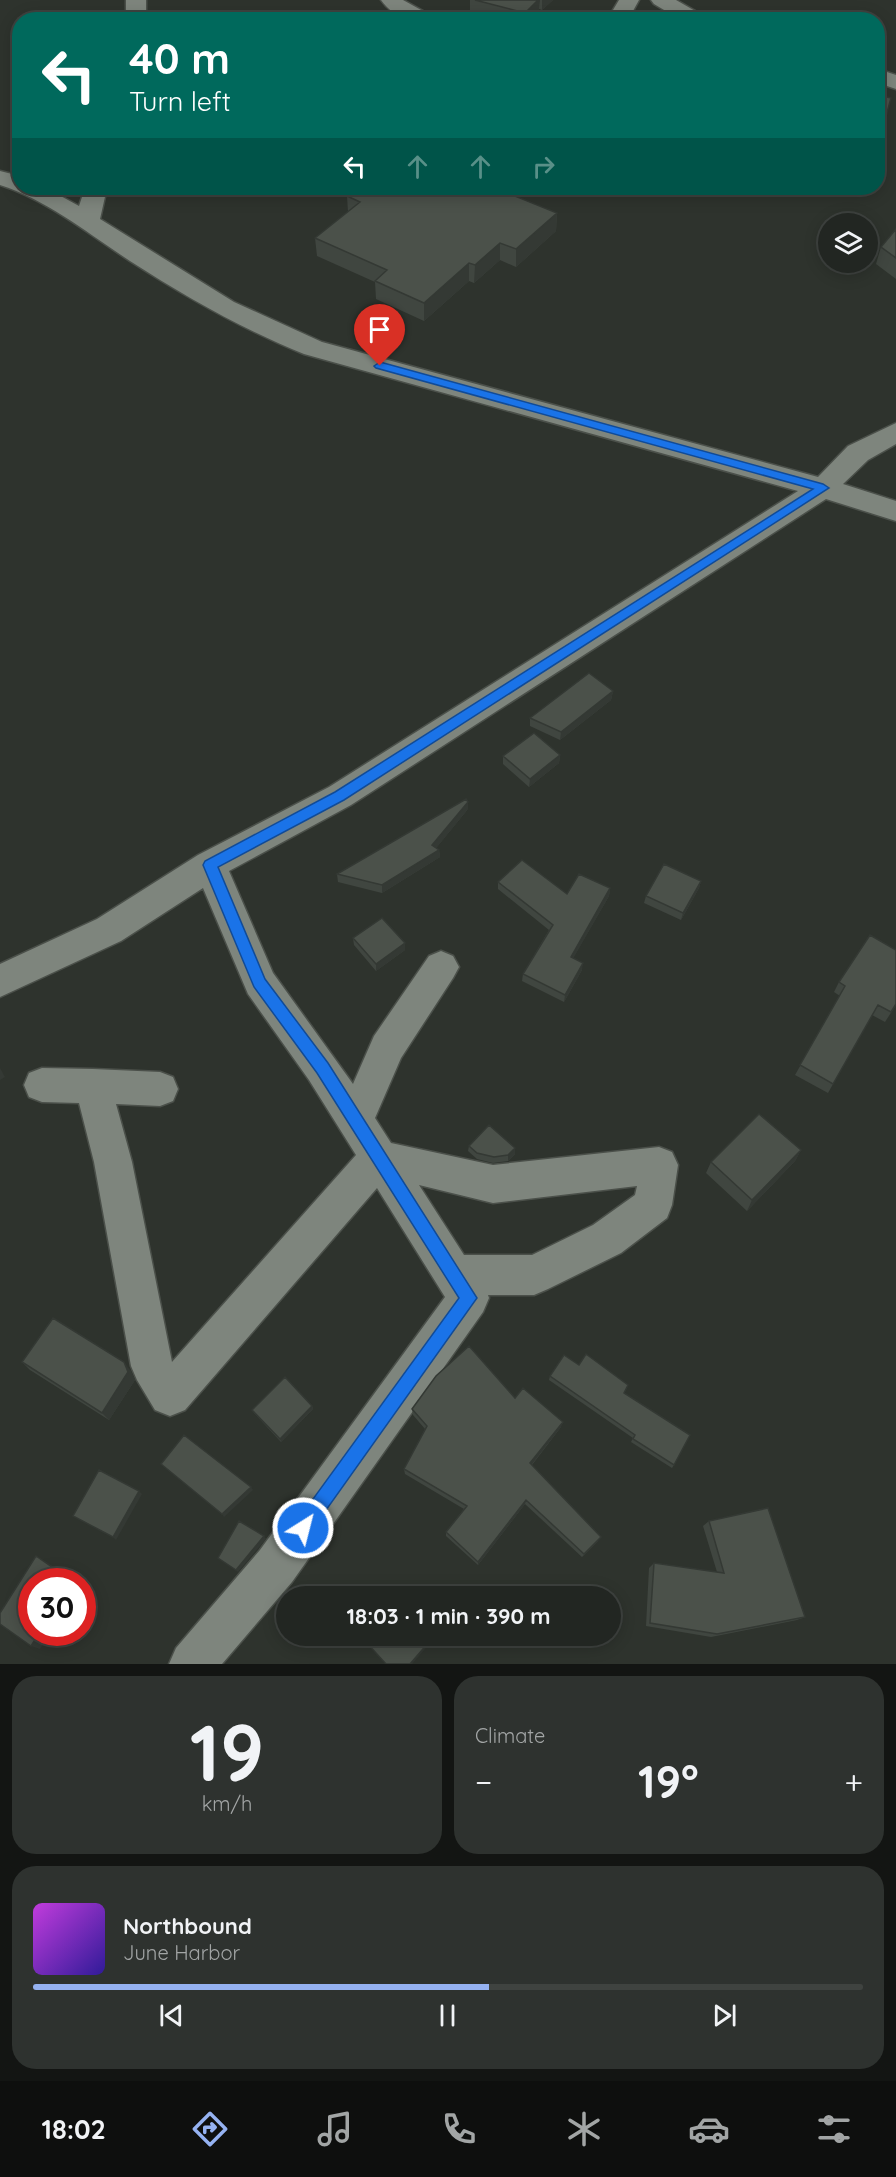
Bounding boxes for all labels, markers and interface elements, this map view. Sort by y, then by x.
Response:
text: 40 m [129,32,230,85]
icon: left [30,36,108,114]
text: Turn left [129,84,231,118]
icon: left [338,150,371,183]
icon: ahead [401,150,434,183]
icon: ahead [464,150,497,183]
icon: right [527,150,560,183]
map controls [818,213,878,273]
button: layers [818,213,878,273]
pin [354,304,405,366]
icon: arrive [363,313,396,346]
position arrow [271,1496,335,1560]
speed limit sign: 30 [18,1568,96,1646]
text: 18:03 · 1 min · 390 m [347,1602,550,1630]
text: 19 [190,1703,264,1801]
text: Climate [475,1723,545,1748]
text: 19° [638,1753,699,1809]
text: − [475,1761,492,1802]
text: + [844,1761,863,1802]
text: km/h [202,1791,252,1816]
text: Northbound [123,1912,252,1940]
text: June Harbor [123,1940,240,1965]
icon: previous [155,1999,188,2032]
icon: pause [431,1999,464,2032]
icon: next [708,1999,741,2032]
icon: directions [189,2108,231,2150]
icon: music [314,2108,356,2150]
icon: phone [438,2108,480,2150]
icon: climate [563,2108,605,2150]
icon: car [688,2108,730,2150]
icon: filters [813,2108,855,2150]
text: 18:02 [41,2112,106,2146]

